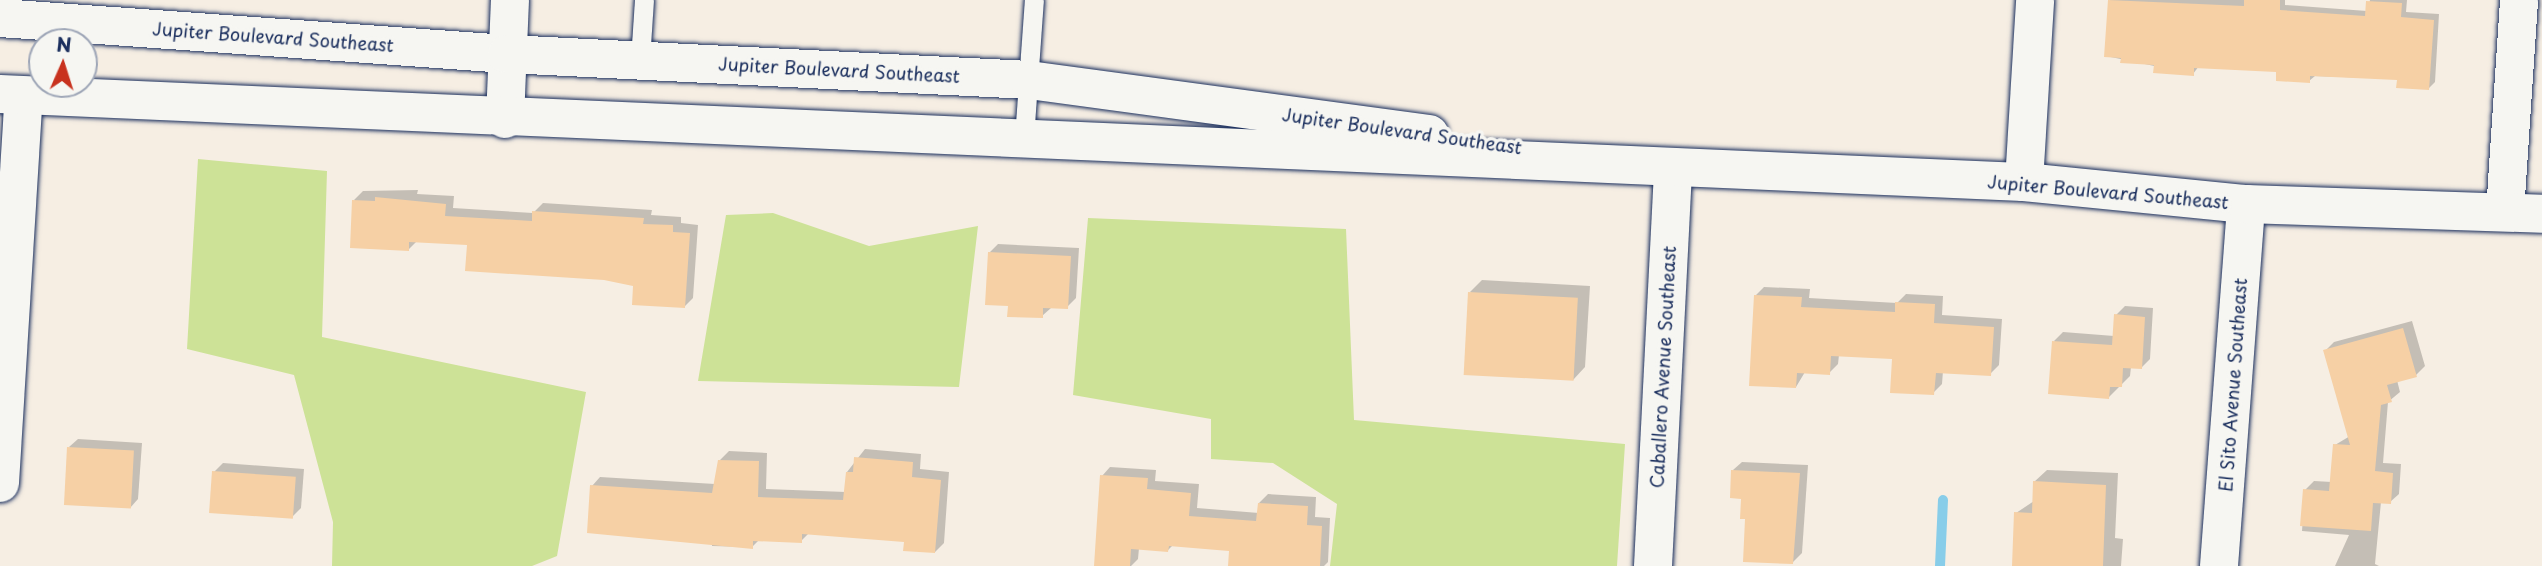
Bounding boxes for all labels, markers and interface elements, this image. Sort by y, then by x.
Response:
street label: Jupiter Boulevard Southeast [150,18,396,56]
north arrow [28,28,98,98]
text: N [56,30,72,58]
street label: Jupiter Boulevard Southeast [717,53,961,87]
street label: Jupiter Boulevard Southeast [1280,103,1524,159]
street label: Jupiter Boulevard Southeast [1985,171,2231,213]
street label: Caballero Avenue Southeast [1646,246,1680,488]
street label: El Sito Avenue Southeast [2215,278,2251,492]

